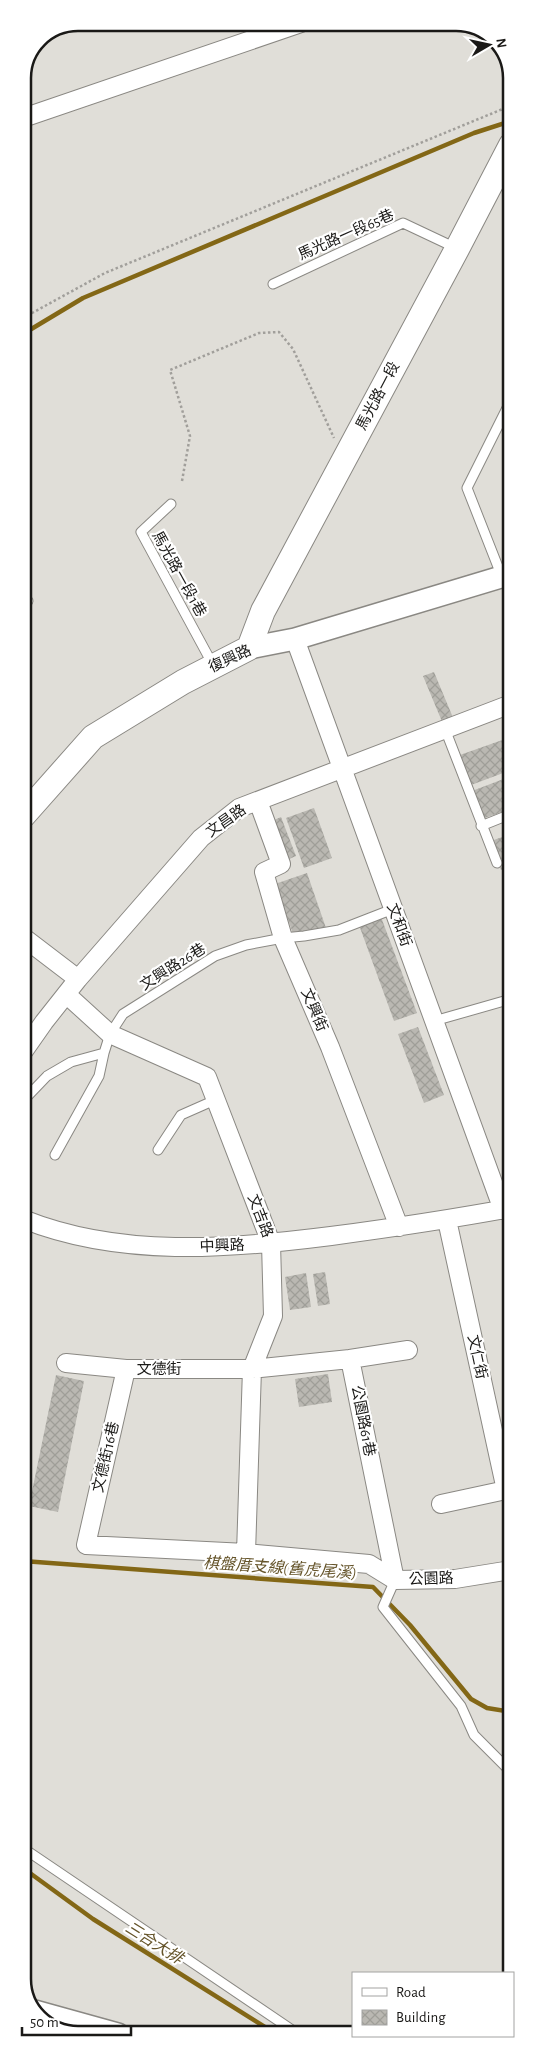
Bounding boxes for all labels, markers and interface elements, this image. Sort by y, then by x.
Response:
north arrow [464,20,514,70]
text: N [493,37,509,49]
street label: 馬光路一段65巷 [295,206,396,263]
street label: 馬光路一段 [353,359,402,433]
street label: 馬光路一段1巷 [149,528,210,619]
street label: 復興路 [206,642,254,675]
street label: 文昌路 [203,801,249,840]
street label: 文和街 [384,901,415,949]
street label: 文興路26巷 [137,940,208,993]
street label: 文興街 [298,986,331,1034]
street label: 文吉路 [245,1192,276,1240]
street label: 中興路 [199,1237,245,1254]
street label: 文仁街 [465,1333,490,1381]
street label: 文德街 [136,1360,182,1377]
street label: 公園路61巷 [349,1384,378,1458]
street label: 文德街16巷 [89,1420,121,1494]
water label: 棋盤厝支線(舊虎尾溪) [203,1554,357,1581]
street label: 公園路 [408,1570,454,1587]
water label: 三合大排 [123,1918,188,1968]
legend [352,1972,514,2037]
text: Road [396,1985,426,2000]
scale bar [22,2004,131,2036]
text: Building [396,2010,446,2025]
text: 50 m [30,2015,59,2030]

